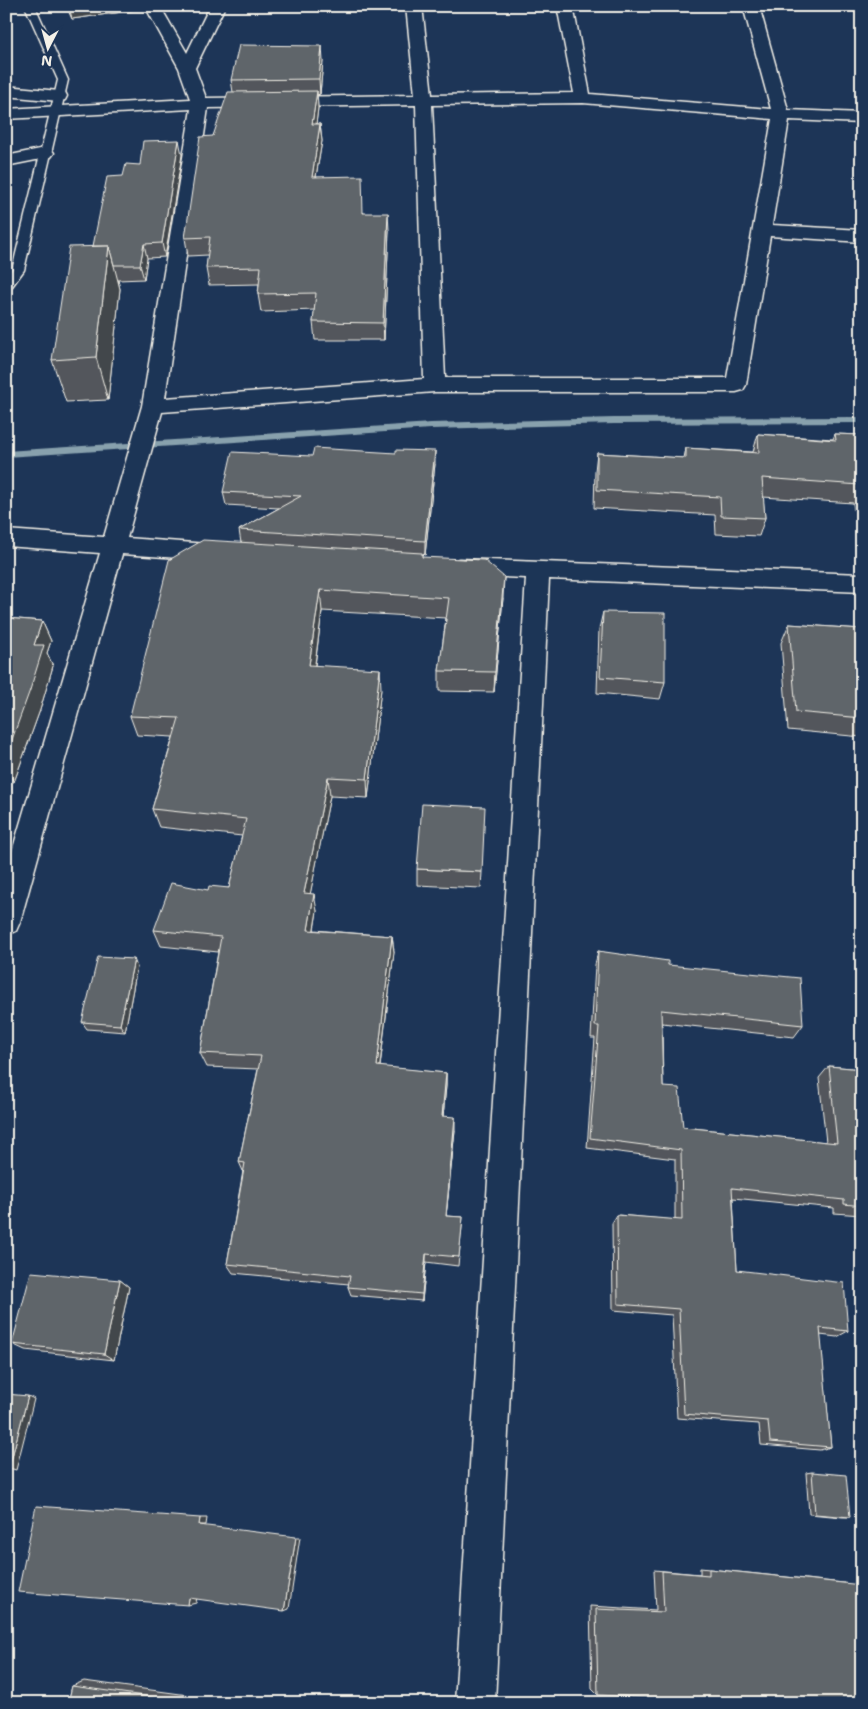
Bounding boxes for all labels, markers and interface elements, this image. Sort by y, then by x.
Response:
north arrow [22,22,72,72]
text: N [40,51,53,70]

